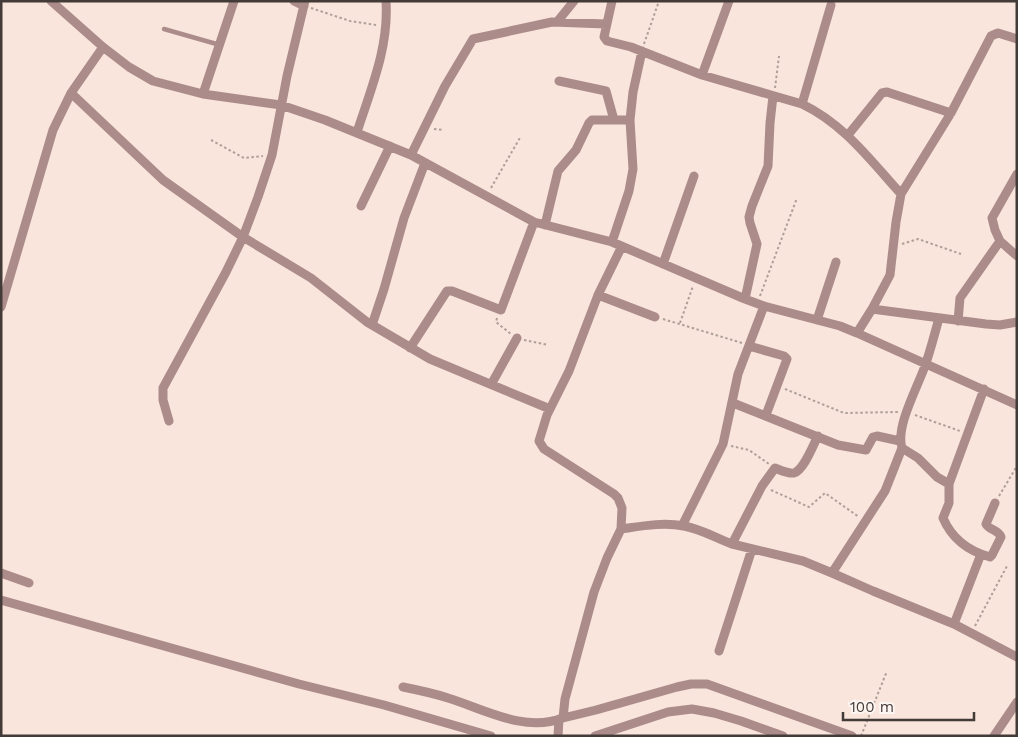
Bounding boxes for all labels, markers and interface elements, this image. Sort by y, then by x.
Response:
scale bar [843,690,974,722]
text: 100 m [850,698,894,716]

